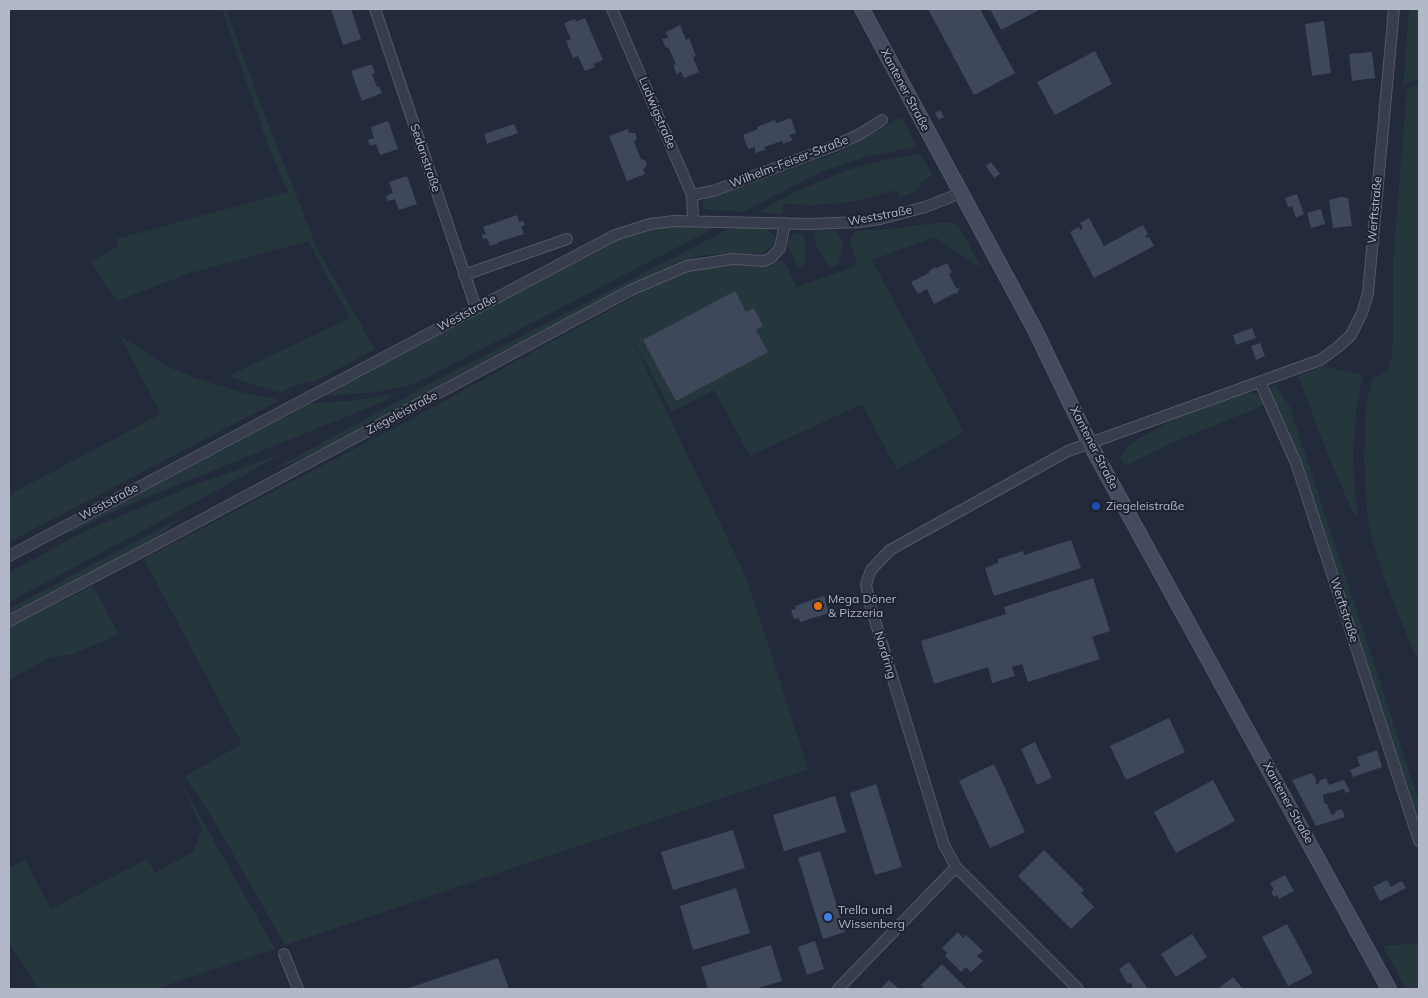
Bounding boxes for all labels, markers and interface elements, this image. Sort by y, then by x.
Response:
street label: Xantener Straße [877,46,933,134]
street label: Ludwigstraße [635,75,679,151]
street label: Sedanstraße [407,122,443,194]
street label: Wilhelm-Feiser-Straße [728,133,850,191]
street label: Werftstraße [1365,176,1385,244]
street label: Weststraße [847,203,913,229]
street label: Weststraße [435,291,499,335]
street label: Ziegeleistraße [364,388,440,438]
street label: Xantener Straße [1067,404,1121,492]
street label: Weststraße [77,480,141,524]
place label: Ziegeleistraße [1106,499,1184,513]
marker: Ziegeleistraße [1090,500,1102,512]
street label: Werftstraße [1327,576,1361,644]
place label: Mega Döner & Pizzeria [828,592,896,620]
marker: Mega Döner & Pizzeria [812,600,824,612]
street label: Nordring [871,630,899,680]
street label: Xantener Straße [1260,760,1316,846]
place label: Trella und Wissenberg [838,903,905,931]
marker: Trella und Wissenberg [822,911,834,923]

